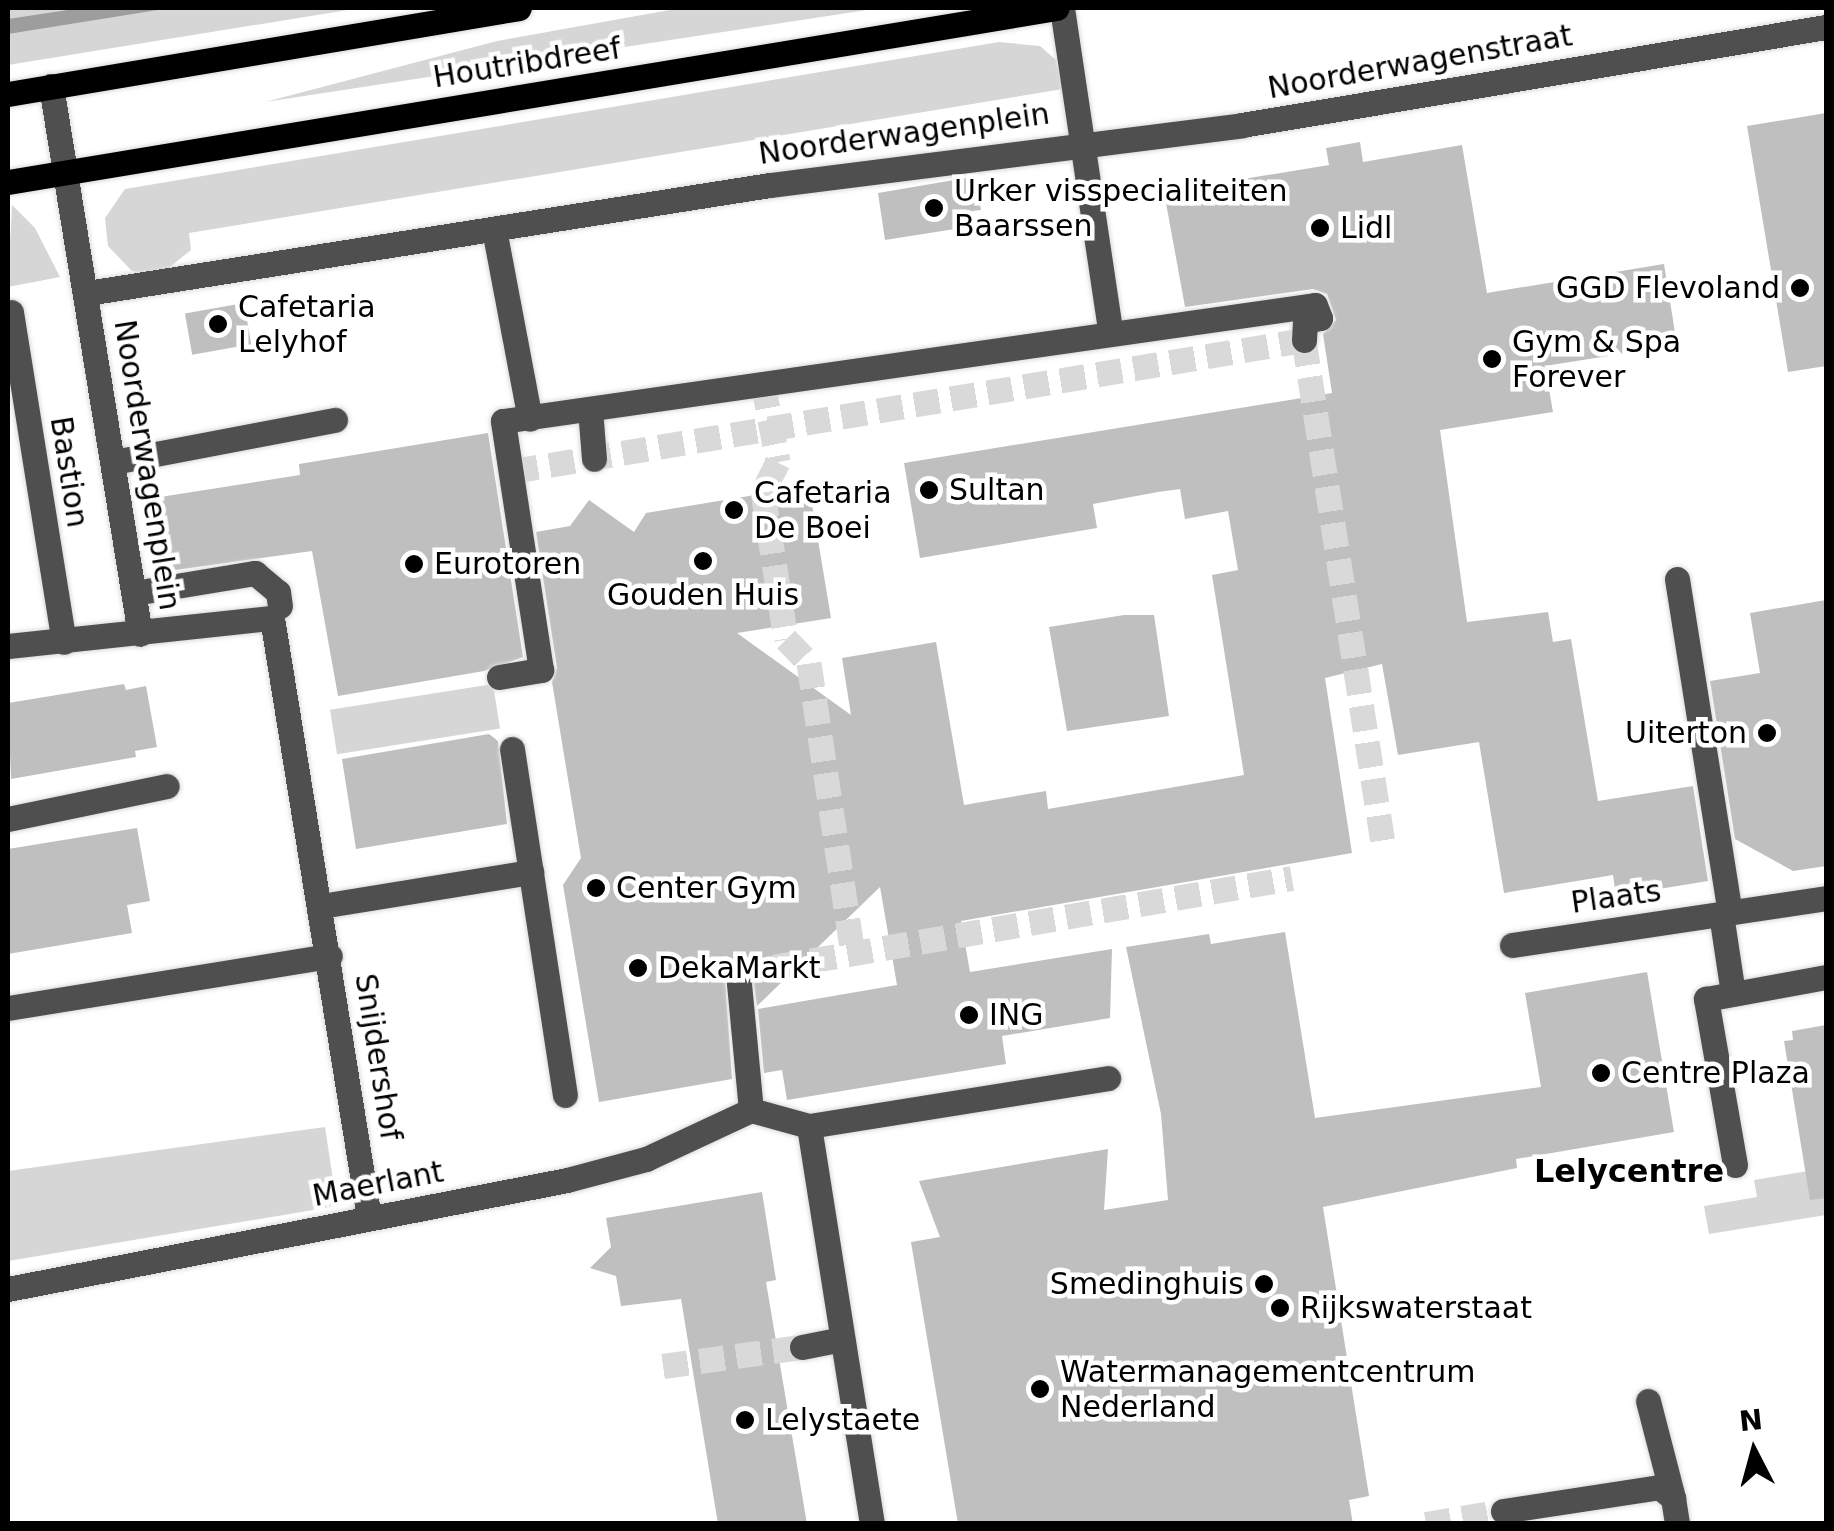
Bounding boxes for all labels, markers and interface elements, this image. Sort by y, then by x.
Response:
street label: Noorderwagenstraat [1265,17,1575,107]
street label: Houtribdreef [431,30,623,96]
street label: Noorderwagenplein [756,96,1052,172]
place label: Urker visspecialiteiten Baarssen [954,173,1287,244]
marker: Urker visspecialiteiten Baarssen [923,197,945,219]
place label: Lidl [1340,210,1392,246]
marker: Lidl [1309,217,1331,239]
place label: GGD Flevoland [1556,270,1780,306]
marker: GGD Flevoland [1789,277,1811,299]
place label: Cafetaria Lelyhof [238,289,376,360]
marker: Cafetaria Lelyhof [207,313,229,335]
street label: Noorderwagenplein [106,317,188,613]
place label: Gym & Spa Forever [1512,324,1681,394]
marker: Gym & Spa Forever [1481,348,1503,370]
street label: Bastion [42,414,96,530]
place label: Sultan [949,472,1045,508]
place label: Cafetaria De Boei [754,475,892,546]
marker: Sultan [918,479,940,501]
marker: Cafetaria De Boei [723,499,745,521]
place label: Eurotoren [434,546,581,582]
marker: Gouden Huis [692,550,714,572]
marker: Eurotoren [403,553,425,575]
place label: Gouden Huis [607,577,799,613]
place label: Uiterton [1625,715,1747,751]
marker: Uiterton [1756,722,1778,744]
place label: Center Gym [616,870,797,906]
street label: Plaats [1569,873,1663,921]
marker: Center Gym [585,877,607,899]
place label: DekaMarkt [658,950,821,986]
marker: DekaMarkt [627,957,649,979]
street label: Snijdershof [347,971,409,1143]
place label: ING [989,997,1044,1033]
marker: ING [958,1004,980,1026]
place label: Centre Plaza [1621,1055,1810,1091]
marker: Centre Plaza [1590,1062,1612,1084]
district label: Lelycentre [1534,1152,1724,1190]
street label: Maerlant [310,1154,446,1214]
place label: Smedinghuis [1050,1266,1244,1302]
marker: Smedinghuis [1253,1273,1275,1295]
place label: Rijkswaterstaat [1300,1290,1532,1326]
marker: Rijkswaterstaat [1269,1297,1291,1319]
place label: Watermanagementcentrum Nederland [1060,1354,1475,1424]
marker: Watermanagementcentrum Nederland [1029,1378,1051,1400]
north arrow [1704,1401,1804,1501]
place label: Lelystaete [765,1402,920,1438]
text: N [1737,1403,1764,1438]
marker: Lelystaete [734,1409,756,1431]

